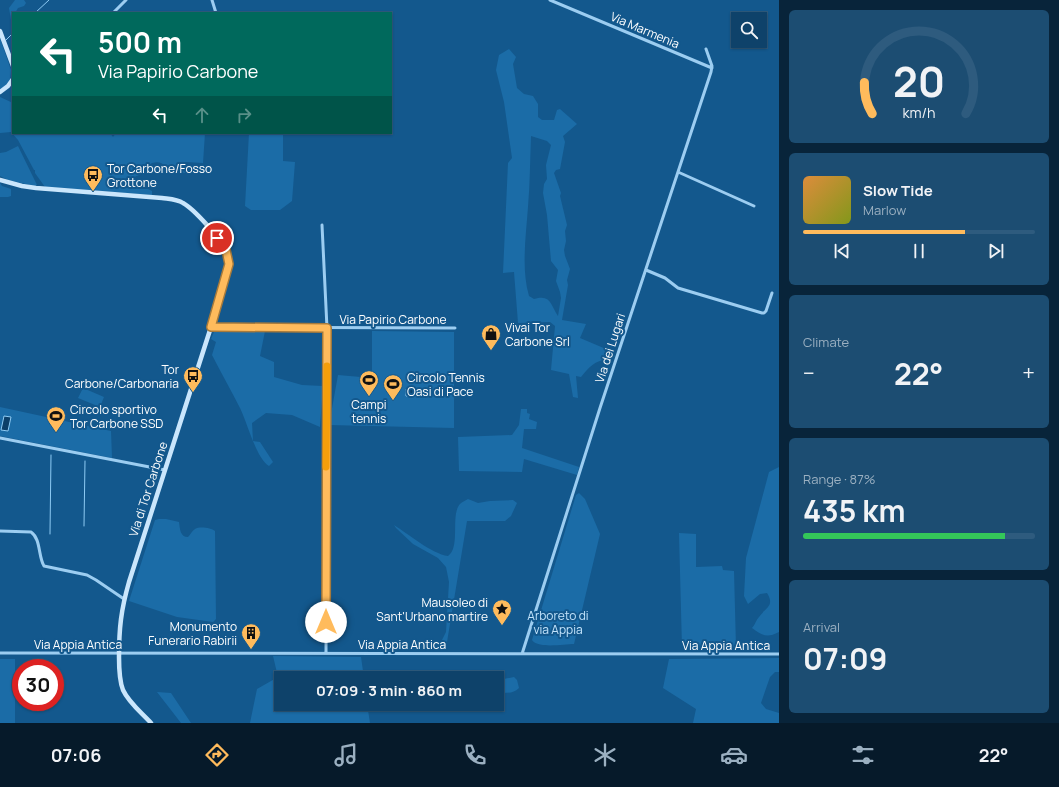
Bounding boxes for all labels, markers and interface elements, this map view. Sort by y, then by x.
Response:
street label: Via Marmenia [608,8,682,52]
map controls [731,12,767,48]
button: search [731,12,767,48]
text: 500 m [98,23,182,61]
icon: left [32,28,84,80]
text: 20 [893,53,945,109]
text: Via Papirio Carbone [98,59,258,83]
text: km/h [902,103,936,122]
icon: left [149,104,171,126]
icon: ahead [191,104,213,126]
icon: right [233,104,255,126]
place label: Tor Carbone/Fosso Grottone [107,160,212,191]
bus stop icon: Tor Carbone/Fosso Grottone [82,164,104,192]
text: Slow Tide [863,180,933,201]
text: Marlow [863,201,906,219]
pin [200,221,234,255]
icon: arrive [206,227,228,249]
icon: previous [831,240,853,262]
icon: pause [908,240,930,262]
icon: next [985,240,1007,262]
street label: Via Papirio Carbone [340,311,446,328]
street label: Via dei Lugari [591,311,629,385]
place label: Vivai Tor Carbone Srl [505,319,570,350]
shop icon: Vivai Tor Carbone Srl [480,323,502,351]
text: Climate [803,333,849,351]
text: 22° [894,353,943,394]
text: − [803,358,815,388]
text: + [1022,358,1035,388]
place label: Tor Carbone/Carbonaria [65,361,180,392]
bus stop icon: Tor Carbone/Carbonaria [182,365,204,393]
sports icon: Campi tennis [358,369,380,397]
place label: Circolo Tennis Oasi di Pace [407,369,485,400]
sports icon: Circolo Tennis Oasi di Pace [382,373,404,401]
place label: Campi tennis [351,396,387,427]
place label: Circolo sportivo Tor Carbone SSD [70,401,163,432]
sports icon: Circolo sportivo Tor Carbone SSD [45,405,67,433]
street label: Via di Tor Carbone [125,439,171,539]
text: Range · 87% [803,470,875,488]
text: 435 km [803,490,905,531]
place label: Mausoleo di Sant'Urbano martire [376,594,488,625]
place icon: Mausoleo di Sant'Urbano martire [491,598,513,626]
position arrow [305,601,347,643]
park label: Arboreto di via Appia [527,607,589,638]
place label: Monumento Funerario Rabirii [148,618,237,649]
text: Arrival [803,618,840,636]
building icon: Monumento Funerario Rabirii [240,622,262,650]
street label: Via Appia Antica [34,636,122,653]
street label: Via Appia Antica [358,636,446,653]
street label: Via Appia Antica [682,637,770,654]
text: 07:09 [803,638,887,679]
speed limit sign: 30 [12,659,64,711]
text: 07:09 · 3 min · 860 m [316,680,462,701]
icon: directions [203,741,231,769]
icon: music [332,741,360,769]
icon: phone [461,741,489,769]
icon: climate [591,741,619,769]
icon: car [720,741,748,769]
icon: filters [849,741,877,769]
text: 07:06 [51,743,101,767]
text: 22° [979,743,1008,767]

